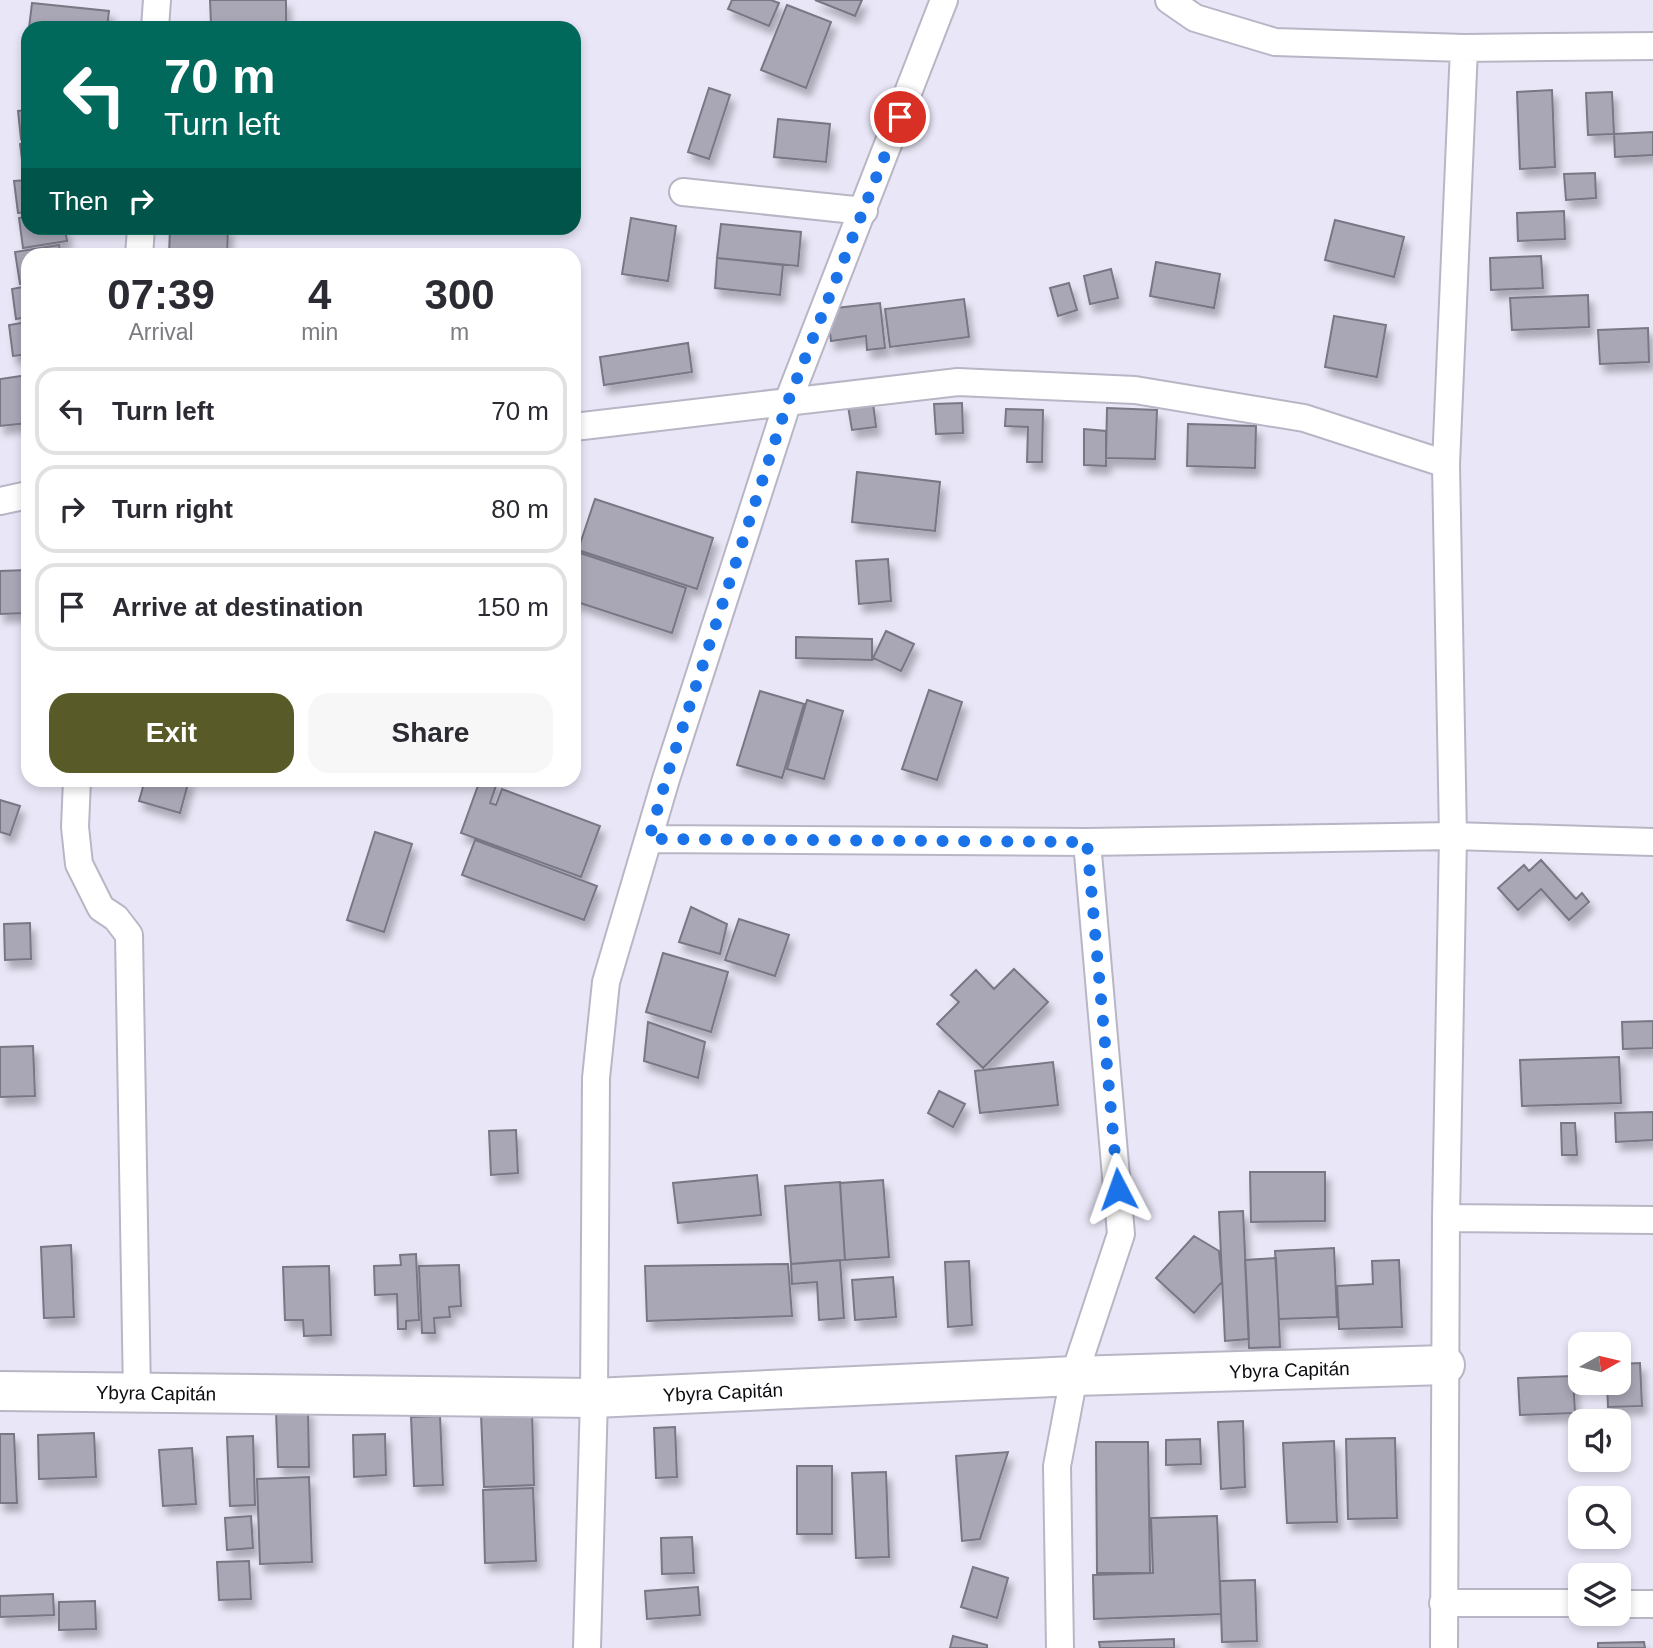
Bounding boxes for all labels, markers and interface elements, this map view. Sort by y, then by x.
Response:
icon: left [49,49,140,140]
text: 70 m [164,49,276,103]
pin [870,87,930,147]
icon: arrive [881,98,919,136]
text: Turn left [164,106,280,142]
icon: right [122,182,160,220]
text: Then [49,186,108,216]
text: 07:39 [107,271,215,318]
text: 4 [308,271,331,318]
text: 300 [425,271,495,318]
text: Arrival [128,319,194,345]
text: min [301,319,338,345]
text: m [450,319,469,345]
icon: left [53,392,91,430]
text: Turn left [112,396,214,426]
text: 70 m [491,396,549,426]
icon: right [53,490,91,528]
text: Turn right [112,494,233,524]
text: 80 m [491,494,549,524]
icon: arrive [53,588,91,626]
text: Arrive at destination [112,592,363,622]
text: 150 m [477,592,549,622]
button: Exit [49,693,294,773]
button: Share [308,693,553,773]
position arrow [1081,1152,1155,1226]
north arrow [1568,1332,1631,1395]
map controls [1568,1332,1631,1626]
street label: Ybyra Capitán [1229,1358,1350,1382]
street label: Ybyra Capitán [662,1379,784,1406]
street label: Ybyra Capitán [96,1382,216,1405]
button: sound [1568,1409,1631,1472]
button: search [1568,1486,1631,1549]
button: layers [1568,1563,1631,1626]

